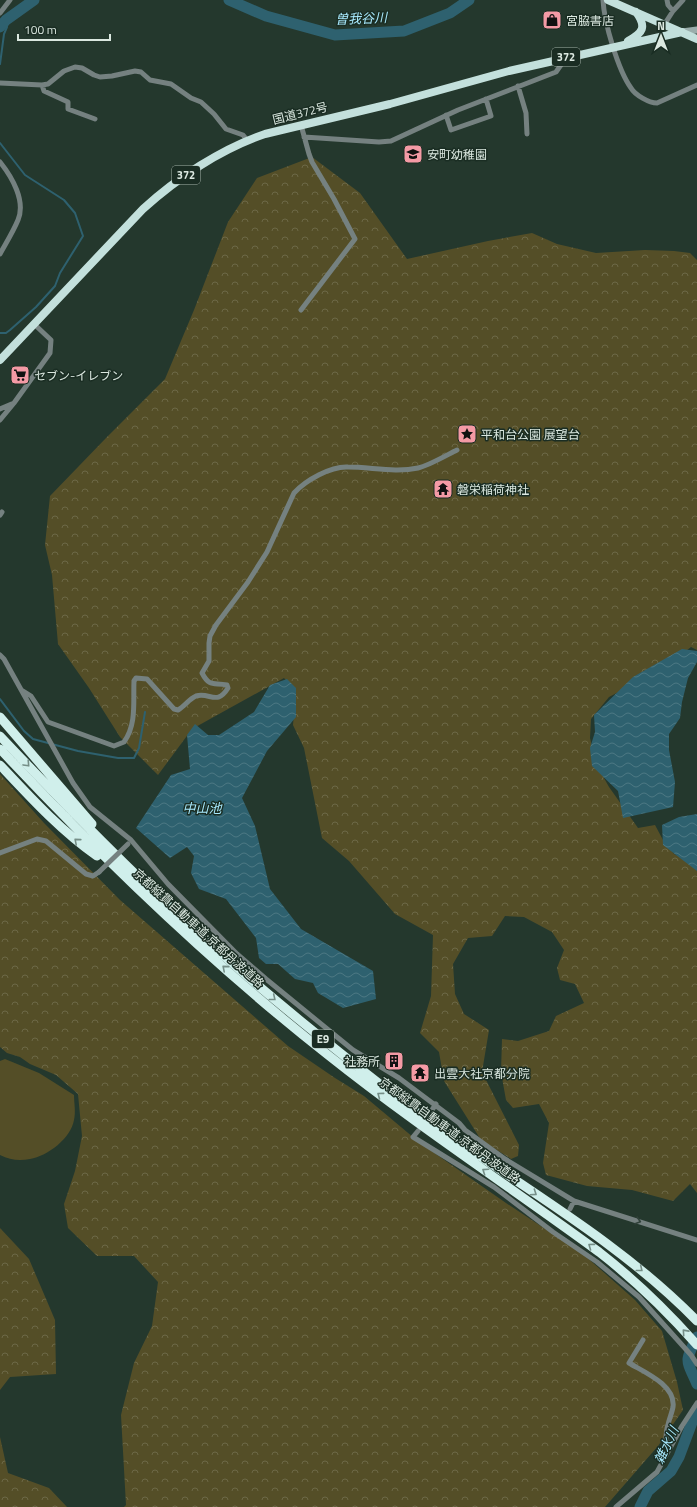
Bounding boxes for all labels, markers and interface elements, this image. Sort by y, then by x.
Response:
water label: 曽我谷川 [335,7,389,29]
shop icon: 宮脇書店 [541,9,563,31]
place label: 宮脇書店 [566,11,614,30]
scale bar [18,16,110,42]
north arrow [641,16,681,56]
text: N [657,18,665,34]
text: 100 m [24,20,57,39]
road number: 372 [552,48,580,66]
street label: 国道372号 [270,97,330,129]
school or university icon: 安町幼稚園 [402,143,424,165]
place label: 安町幼稚園 [427,145,487,164]
road number: 372 [172,166,200,184]
supermarket icon: セブン-イレブン [9,364,31,386]
place label: セブン-イレブン [34,366,123,385]
place icon: 平和台公園 展望台 [456,423,478,445]
place label: 平和台公園 展望台 [481,425,580,444]
temple icon: 磐栄稲荷神社 [432,478,454,500]
place label: 磐栄稲荷神社 [457,480,529,499]
one-way arrow [22,759,29,767]
water label: 中山池 [182,798,223,818]
one-way arrow [74,838,81,845]
street label: 京都縦貫自動車道;京都丹波道路 [129,864,269,992]
one-way arrow [222,966,230,973]
one-way arrow [269,994,276,1001]
road number: E9 [312,1030,334,1048]
building icon: 社務所 [383,1050,405,1072]
place label: 社務所 [344,1052,380,1071]
temple icon: 出雲大社京都分院 [409,1062,431,1084]
place label: 出雲大社京都分院 [434,1064,530,1083]
street label: 京都縦貫自動車道;京都丹波道路 [375,1072,525,1188]
one-way arrow [377,1093,384,1100]
one-way arrow [482,1168,489,1176]
one-way arrow [530,1188,537,1196]
one-way arrow [635,1216,642,1225]
one-way arrow [589,1244,596,1251]
one-way arrow [635,1264,643,1271]
one-way arrow [682,1329,690,1337]
water label: 雑水川 [649,1421,684,1467]

